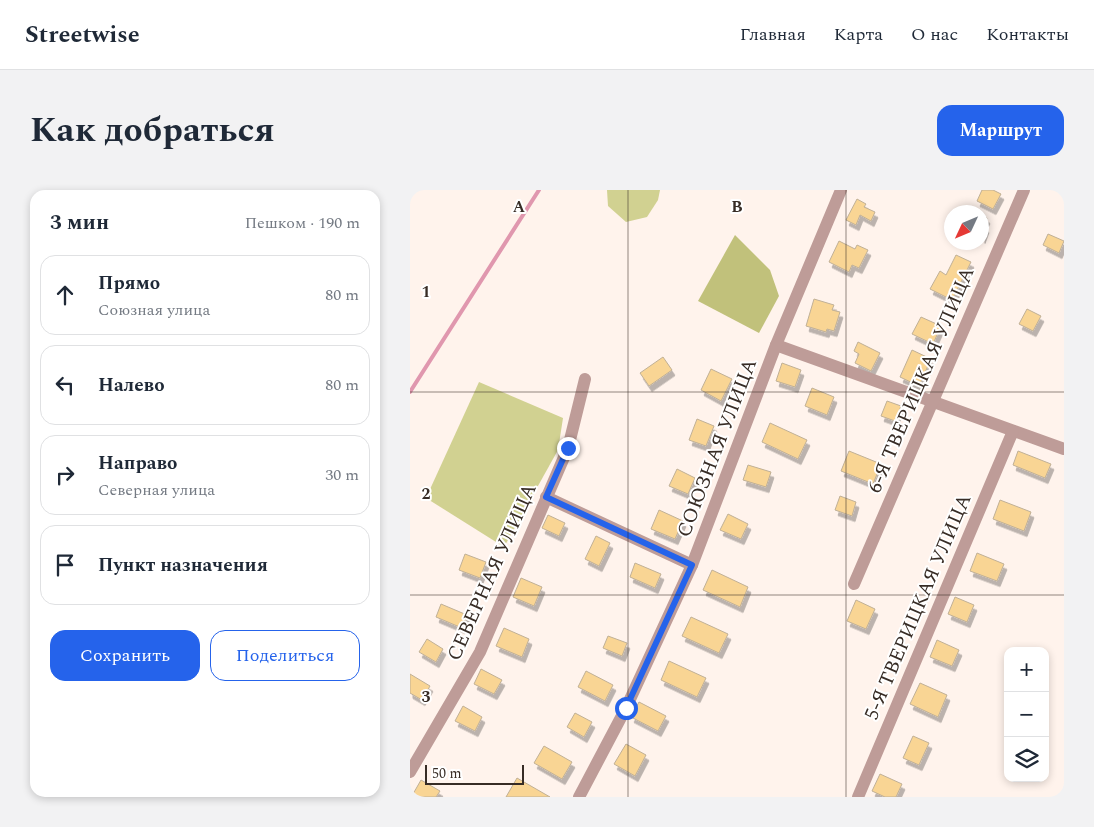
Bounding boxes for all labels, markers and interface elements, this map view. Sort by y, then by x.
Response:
text: Streetwise [25,17,140,53]
text: Главная [740,21,806,48]
text: Карта [834,21,883,48]
text: О нас [911,21,958,48]
text: Контакты [986,21,1069,48]
text: Как добраться [30,104,275,157]
button: Маршрут [937,105,1064,156]
text: A [513,195,526,219]
text: B [731,195,743,219]
north arrow [944,205,989,250]
text: 3 мин [50,207,109,239]
text: Пешком · 190 m [245,211,360,235]
street label: 6-Я ТВЕРИЦКАЯ УЛИЦА [860,262,982,498]
text: Прямо [98,269,160,298]
text: 1 [422,280,430,304]
icon: ahead [51,281,79,309]
text: 80 m [325,283,359,307]
text: Союзная улица [98,298,210,322]
street label: СОЮЗНАЯ УЛИЦА [669,354,765,542]
icon: left [51,371,79,399]
text: Налево [98,371,165,400]
text: 80 m [325,373,359,397]
route end [557,437,580,460]
text: Направо [98,449,177,478]
icon: right [51,461,79,489]
text: 30 m [325,463,359,487]
text: Северная улица [98,478,215,502]
street label: СЕВЕРНАЯ УЛИЦА [439,478,545,666]
text: 2 [422,482,431,506]
street label: 5-Я ТВЕРИЦКАЯ УЛИЦА [857,489,979,725]
icon: arrive [51,551,79,579]
text: Пункт назначения [98,551,268,580]
button: Сохранить [50,630,200,681]
button: Поделиться [210,630,360,681]
map controls [1004,647,1049,782]
button: + [1004,647,1049,692]
text: 3 [422,685,431,709]
button: − [1004,692,1049,737]
route start [615,697,638,720]
button: layers [1004,737,1049,782]
scale bar [425,762,524,785]
text: 50 m [432,763,462,784]

